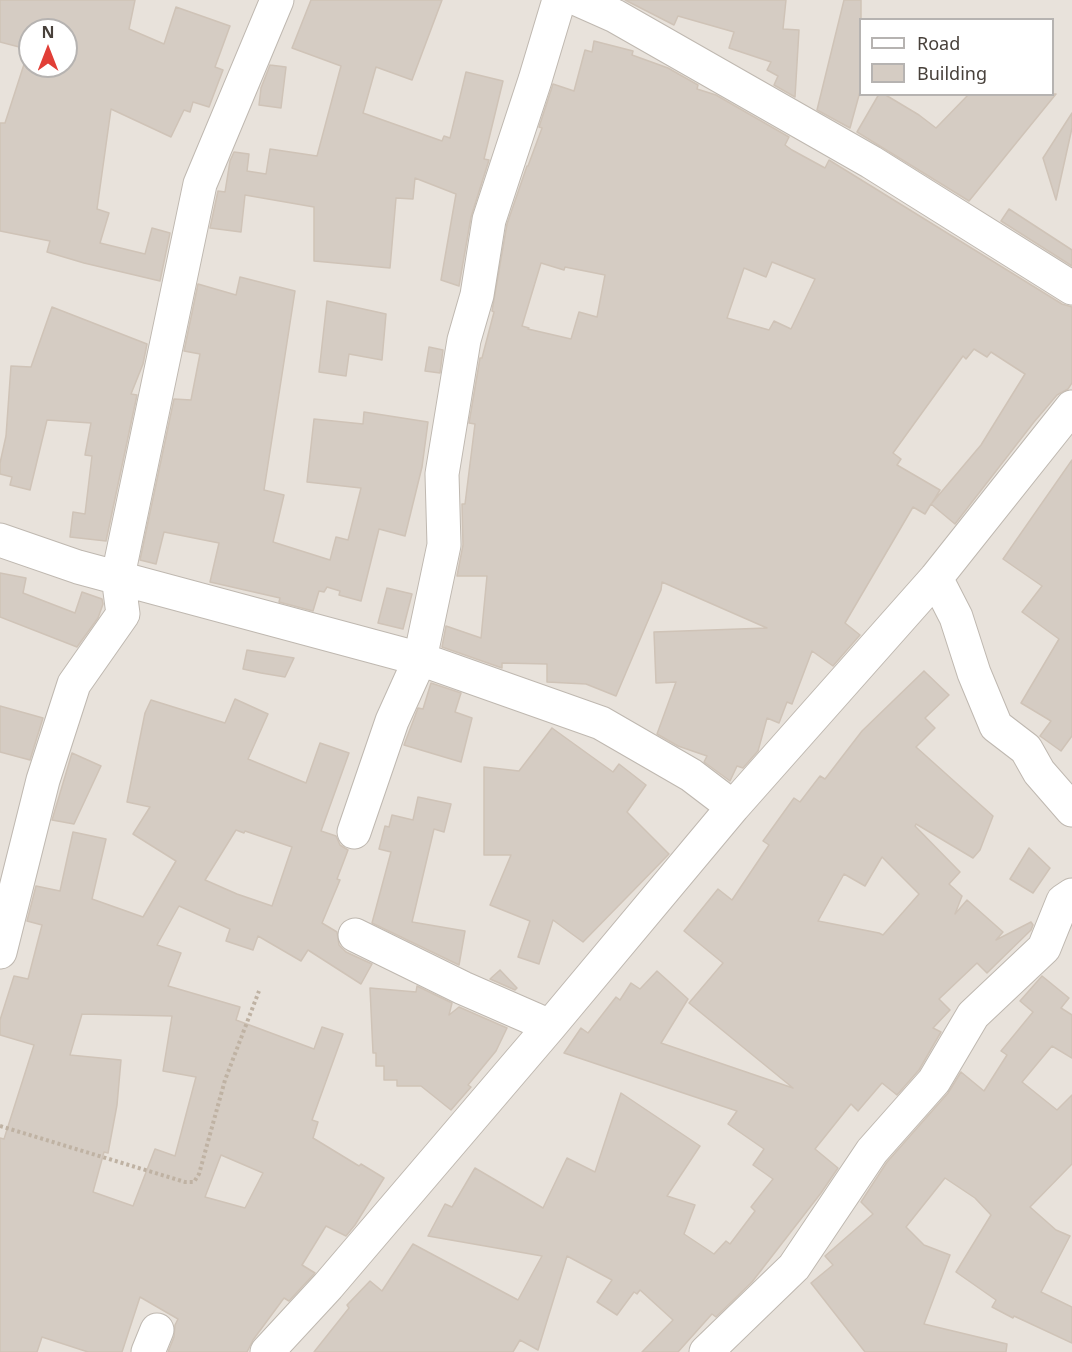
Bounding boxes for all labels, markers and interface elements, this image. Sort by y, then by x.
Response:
north arrow [18,18,78,78]
legend [859,18,1054,96]
text: N [41,21,55,43]
text: Road [917,31,960,55]
text: Building [917,61,987,85]

